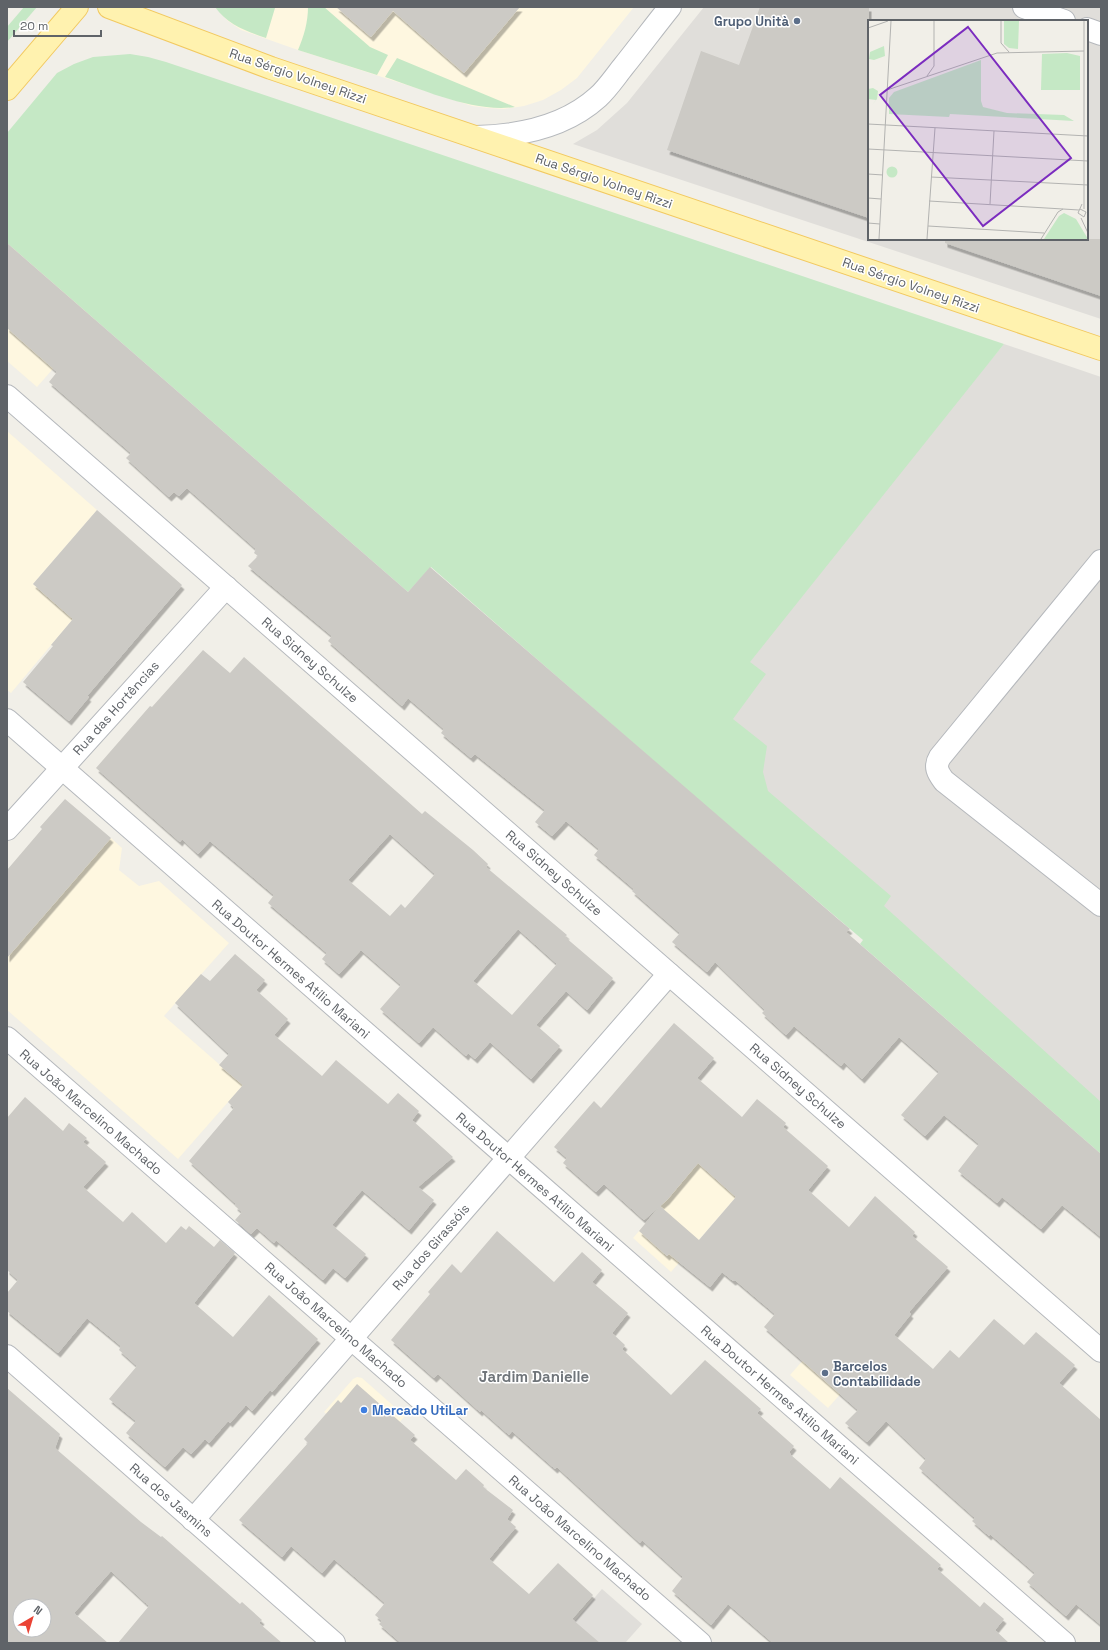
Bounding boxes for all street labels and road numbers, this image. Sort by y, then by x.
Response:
street label: Rua Sérgio Volney Rizzi [227,45,369,107]
street label: Rua Sérgio Volney Rizzi [533,150,675,212]
street label: Rua Sérgio Volney Rizzi [840,254,982,316]
street label: Rua Sidney Schulze [258,613,362,707]
street label: Rua das Hortências [69,657,163,759]
street label: Rua Sidney Schulze [502,826,606,920]
street label: Rua Doutor Hermes Atílio Mariani [208,896,374,1042]
street label: Rua Sidney Schulze [746,1039,850,1133]
street label: Rua João Marcelino Machado [16,1045,166,1179]
street label: Rua Doutor Hermes Atílio Mariani [452,1109,618,1255]
street label: Rua dos Girassóis [389,1200,473,1294]
street label: Rua João Marcelino Machado [261,1258,411,1392]
street label: Rua Doutor Hermes Atílio Mariani [697,1322,863,1468]
street label: Rua dos Jasmins [126,1459,216,1541]
street label: Rua João Marcelino Machado [505,1471,655,1605]

